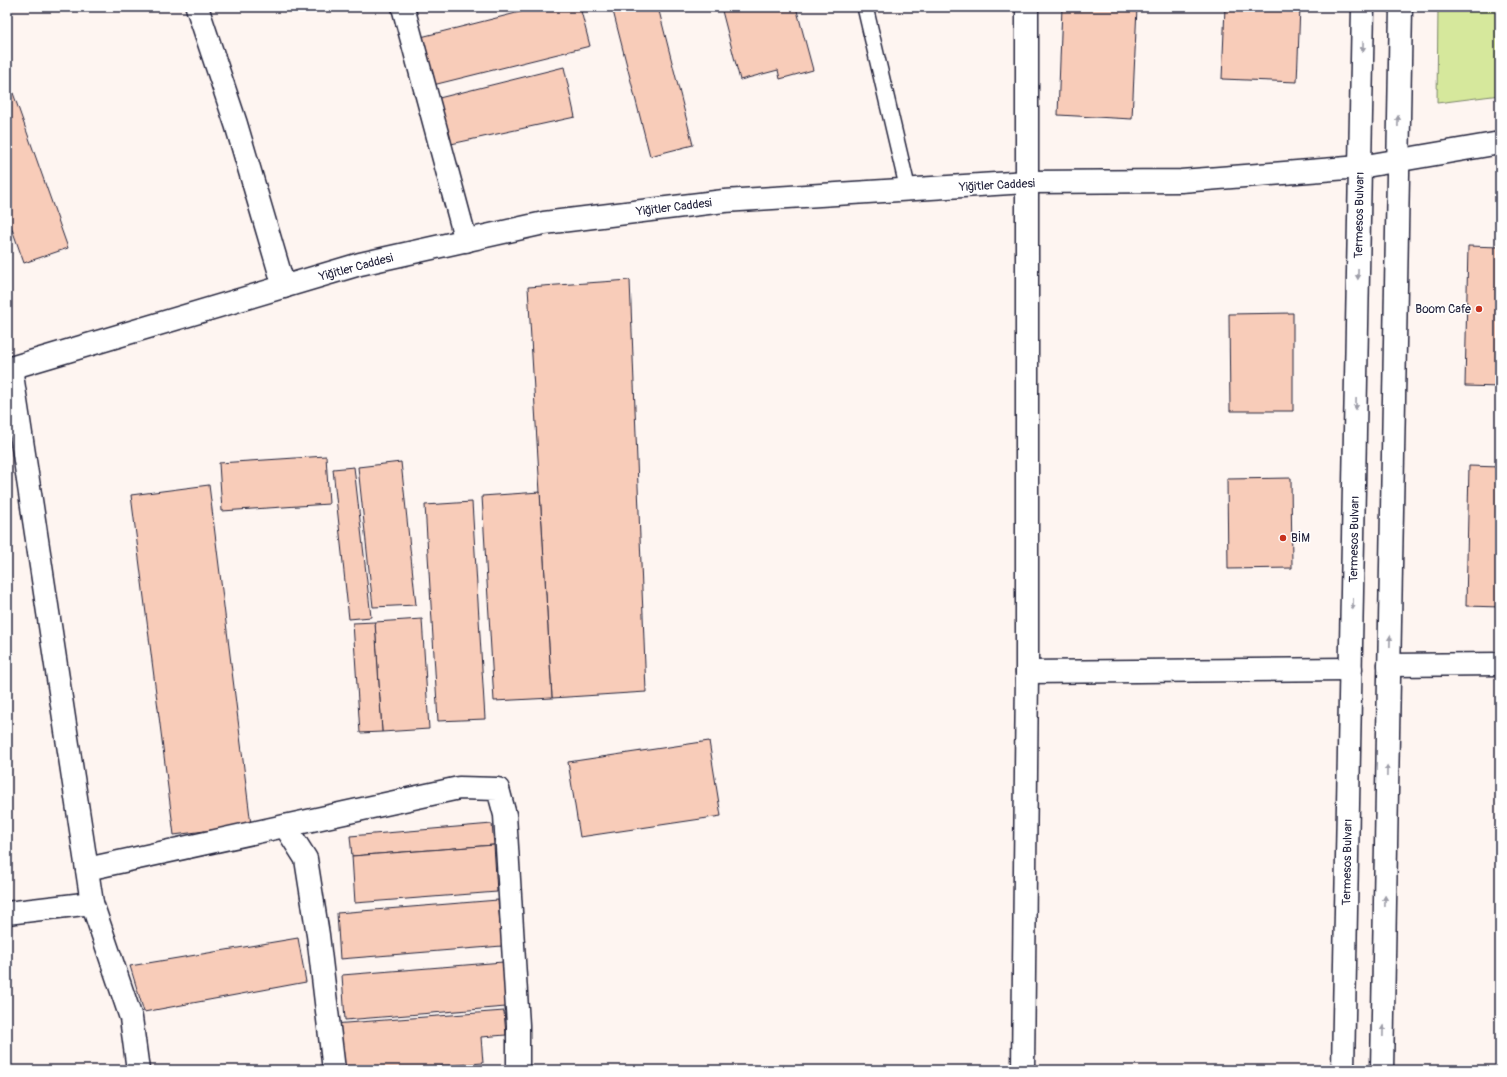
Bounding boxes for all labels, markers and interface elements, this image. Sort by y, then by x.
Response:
one-way arrow [1359,40,1366,52]
one-way arrow [1395,114,1401,127]
street label: Termesos Bulvarı [1351,172,1368,258]
street label: Yiğitler Caddesi [958,176,1035,195]
street label: Yiğitler Caddesi [634,195,713,220]
street label: Yiğitler Caddesi [316,250,395,285]
one-way arrow [1355,268,1361,281]
place label: Boom Cafe [1415,302,1471,317]
marker: Boom Cafe [1474,304,1484,314]
one-way arrow [1353,398,1359,411]
street label: Termesos Bulvarı [1346,496,1363,582]
place label: BİM [1291,530,1310,546]
marker: BİM [1278,533,1288,543]
one-way arrow [1349,598,1356,610]
one-way arrow [1387,634,1393,647]
one-way arrow [1384,764,1390,777]
street label: Termesos Bulvarı [1339,819,1356,905]
one-way arrow [1382,894,1388,907]
one-way arrow [1379,1025,1386,1037]

